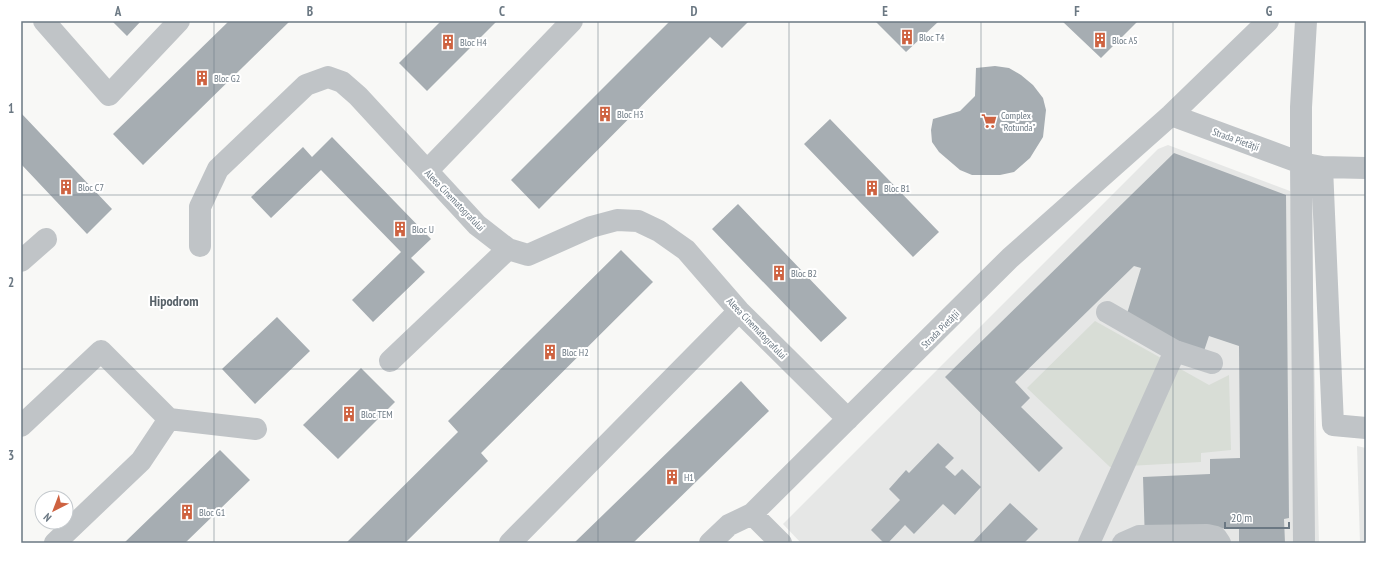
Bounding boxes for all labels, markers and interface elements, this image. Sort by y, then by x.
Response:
text: A [114,3,122,20]
text: B [307,3,313,20]
text: C [499,3,505,20]
text: D [691,3,698,20]
text: E [882,3,888,20]
text: F [1074,3,1080,20]
text: G [1266,3,1273,20]
building icon: Bloc T4 [898,28,916,46]
place label: Bloc T4 [919,31,945,44]
building icon: Bloc A5 [1091,31,1109,49]
building icon: Bloc H4 [439,33,457,51]
place label: Bloc A5 [1112,34,1138,47]
place label: Bloc H4 [460,36,487,49]
building icon: Bloc G2 [193,69,211,87]
place label: Bloc G2 [214,72,240,85]
text: 1 [8,100,14,117]
building icon: Bloc H3 [596,105,614,123]
place label: Bloc H3 [617,108,644,121]
place label: Complex "Rotunda" [1001,109,1035,134]
supermarket icon: Complex "Rotunda" [980,112,998,130]
street label: Strada Pietății [1211,125,1261,154]
street label: Aleea Cinematografului [422,167,487,234]
building icon: Bloc C7 [57,178,75,196]
building icon: Bloc B1 [863,179,881,197]
place label: Bloc C7 [78,181,104,194]
place label: Bloc B1 [884,182,910,195]
building icon: Bloc U [391,220,409,238]
place label: Bloc U [412,223,434,236]
building icon: Bloc B2 [770,264,788,282]
place label: Bloc B2 [791,267,817,280]
text: 2 [8,274,14,291]
district label: Hipodrom [150,292,198,310]
street label: Aleea Cinematografului [724,295,789,362]
street label: Strada Pietății [918,307,962,351]
building icon: Bloc H2 [541,343,559,361]
place label: Bloc H2 [562,346,589,359]
building icon: Bloc TEM [340,405,358,423]
place label: Bloc TEM [361,408,393,421]
text: 3 [8,447,14,464]
building icon: H1 [663,468,681,486]
place label: H1 [684,471,694,484]
north arrow [34,490,74,530]
building icon: Bloc G1 [178,503,196,521]
scale bar [1225,504,1289,530]
place label: Bloc G1 [199,506,225,519]
text: N [40,510,54,525]
text: 20 m [1231,510,1252,525]

